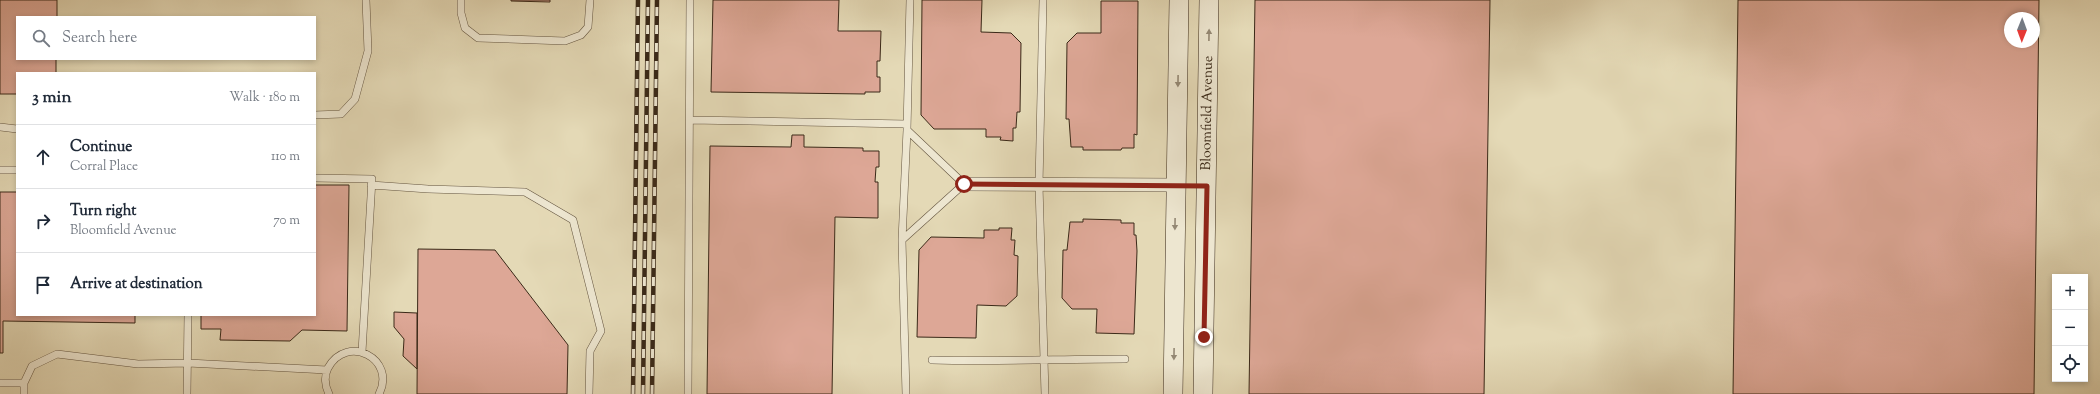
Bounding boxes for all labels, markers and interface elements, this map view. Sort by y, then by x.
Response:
north arrow [2004,12,2040,48]
search box [16,16,316,60]
icon: search [30,27,52,49]
text: Search here [62,28,137,49]
one-way arrow [1206,28,1212,41]
street label: Bloomfield Avenue [1197,55,1219,171]
one-way arrow [1175,75,1181,88]
text: 3 min [32,86,71,110]
text: Walk · 180 m [229,89,300,107]
text: Continue [70,137,132,158]
icon: ahead [32,146,54,168]
text: 110 m [271,148,300,166]
text: Corral Place [70,158,138,176]
route start [955,175,973,193]
text: Turn right [70,201,136,222]
icon: right [32,210,54,232]
text: 70 m [273,212,300,230]
one-way arrow [1172,218,1179,230]
text: Bloomfield Avenue [70,222,177,240]
icon: arrive [32,274,54,296]
text: Arrive at destination [70,274,203,295]
map controls [2052,274,2088,382]
button: + [2052,274,2088,310]
button: − [2052,310,2088,346]
route end [1195,328,1213,346]
button: locate [2052,346,2088,382]
one-way arrow [1171,348,1177,361]

